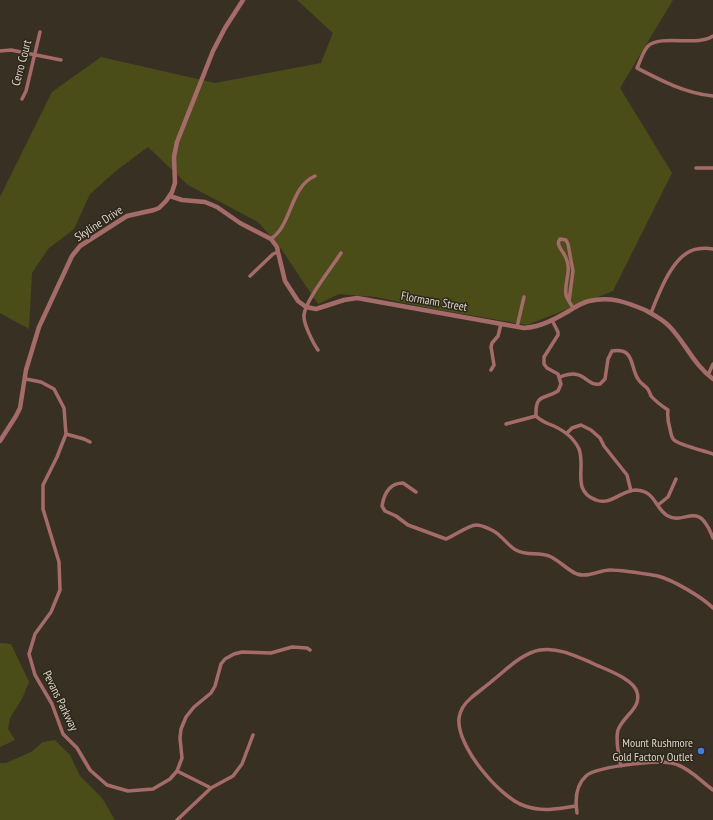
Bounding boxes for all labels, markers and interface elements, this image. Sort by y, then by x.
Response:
street label: Cerro Court [9,39,35,87]
street label: Skyline Drive [72,203,126,245]
street label: Flormann Street [400,289,468,315]
street label: Pevans Parkway [39,668,81,734]
place label: Mount Rushmore Gold Factory Outlet [612,737,693,765]
marker: Mount Rushmore Gold Factory Outlet [696,746,706,756]

